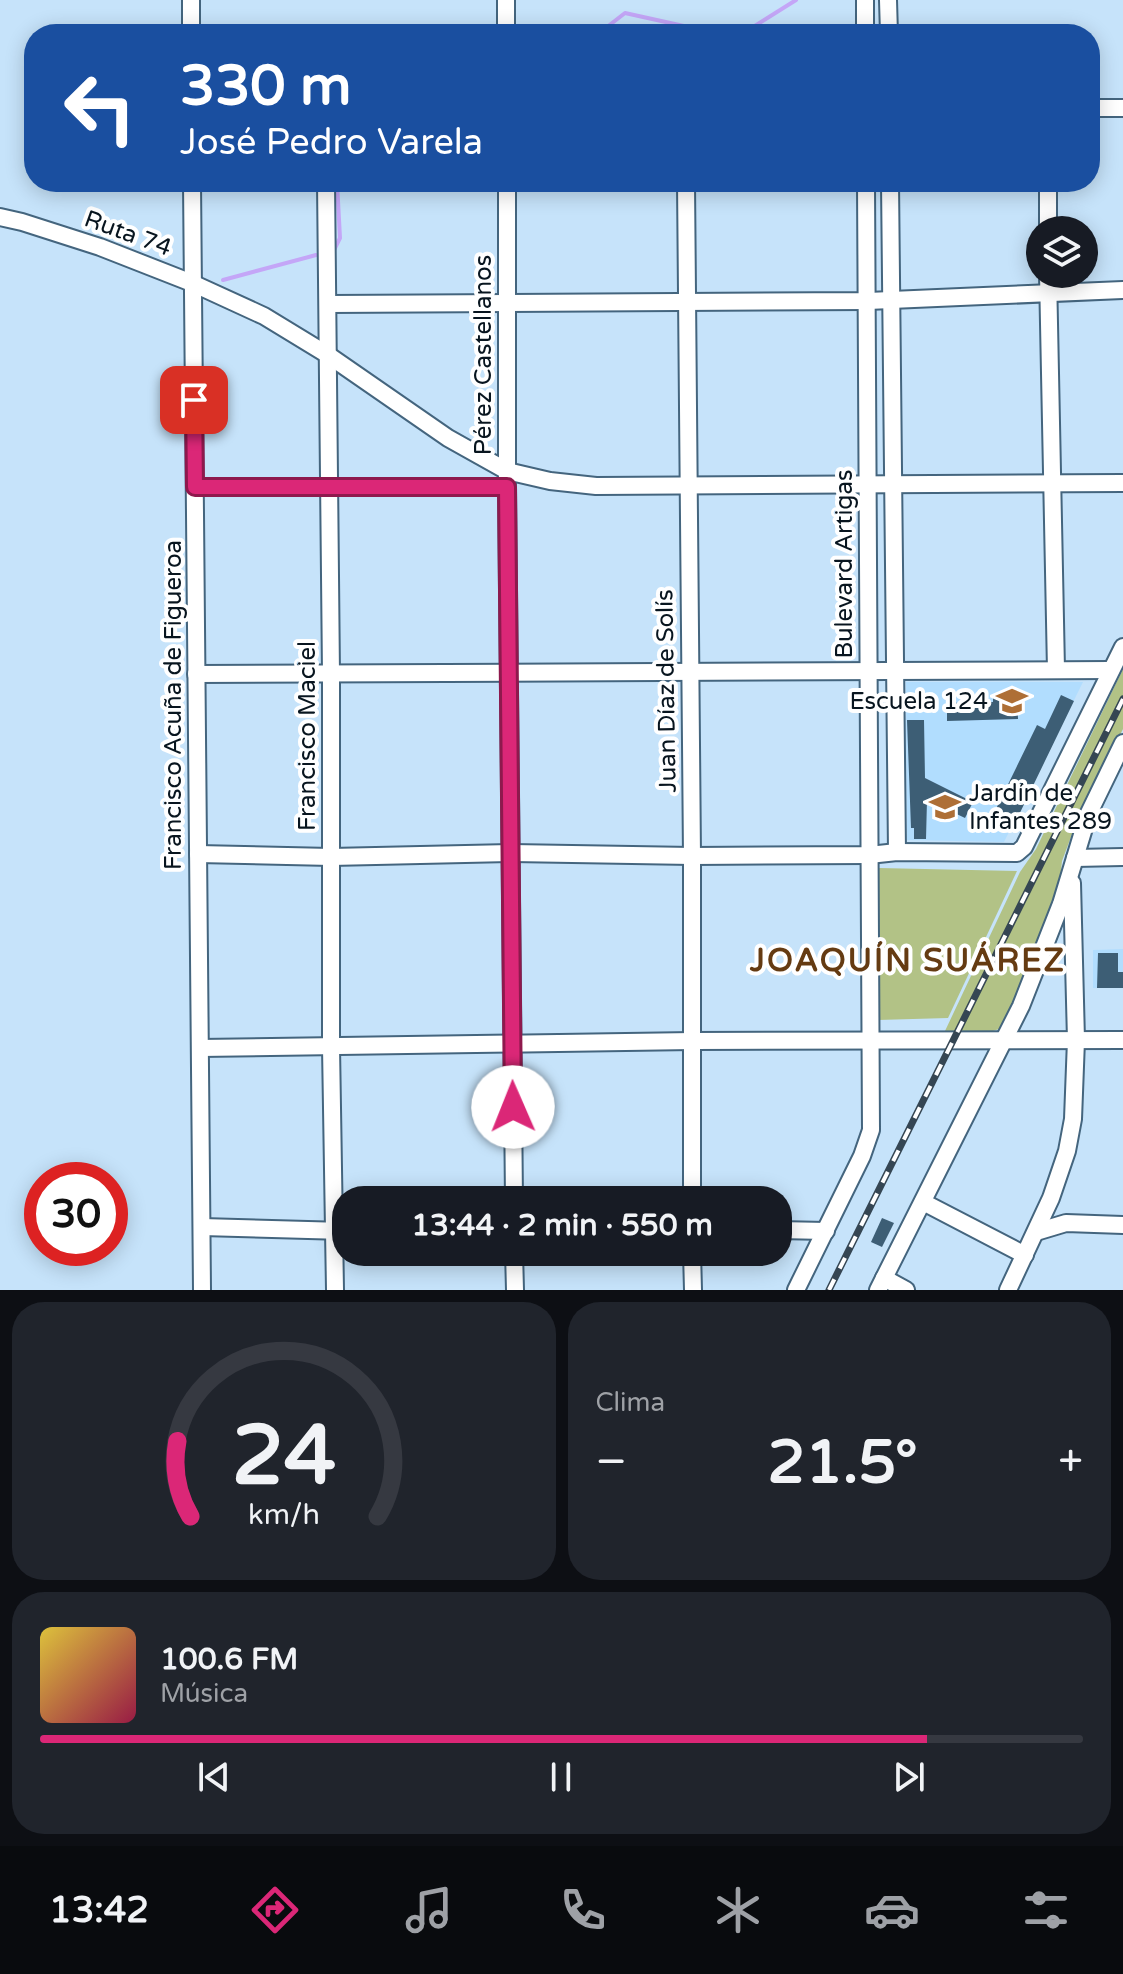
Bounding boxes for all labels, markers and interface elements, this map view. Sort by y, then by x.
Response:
text: 330 m [180,53,351,120]
icon: left [48,56,152,160]
text: José Pedro Varela [180,121,483,164]
street label: Ruta 74 [80,204,175,263]
map controls [1026,216,1098,288]
button: layers [1026,216,1098,288]
street label: Pérez Castellanos [469,255,498,455]
pin [160,366,228,434]
icon: arrive [172,378,216,422]
street label: Bulevard Artigas [830,469,859,659]
street label: Francisco Acuña de Figueroa [159,540,188,870]
street label: Juan Díaz de Solís [650,589,683,793]
street label: Francisco Maciel [293,641,322,831]
school or university icon: Escuela 124 [995,684,1029,718]
place label: Escuela 124 [849,687,988,716]
place label: Jardín de Infantes 289 [969,779,1112,836]
school or university icon: Jardín de Infantes 289 [928,790,962,824]
district label: JOAQUÍN SUÁREZ [749,940,1066,980]
position arrow [471,1065,555,1149]
speed limit sign: 30 [24,1162,128,1266]
text: 13:44 · 2 min · 550 m [411,1207,713,1244]
text: Clima [596,1387,665,1418]
text: 24 [232,1407,336,1507]
text: 21.5° [767,1427,918,1499]
text: − [596,1436,627,1489]
text: + [1058,1436,1083,1489]
text: km/h [248,1498,320,1532]
text: 100.6 FM [160,1641,298,1678]
text: Música [160,1678,248,1709]
icon: previous [192,1755,236,1799]
icon: pause [539,1755,583,1799]
icon: next [887,1755,931,1799]
icon: directions [247,1882,303,1938]
icon: music [401,1882,457,1938]
icon: phone [555,1882,611,1938]
icon: climate [710,1882,766,1938]
icon: car [864,1882,920,1938]
icon: filters [1018,1882,1074,1938]
text: 13:42 [49,1889,149,1932]

